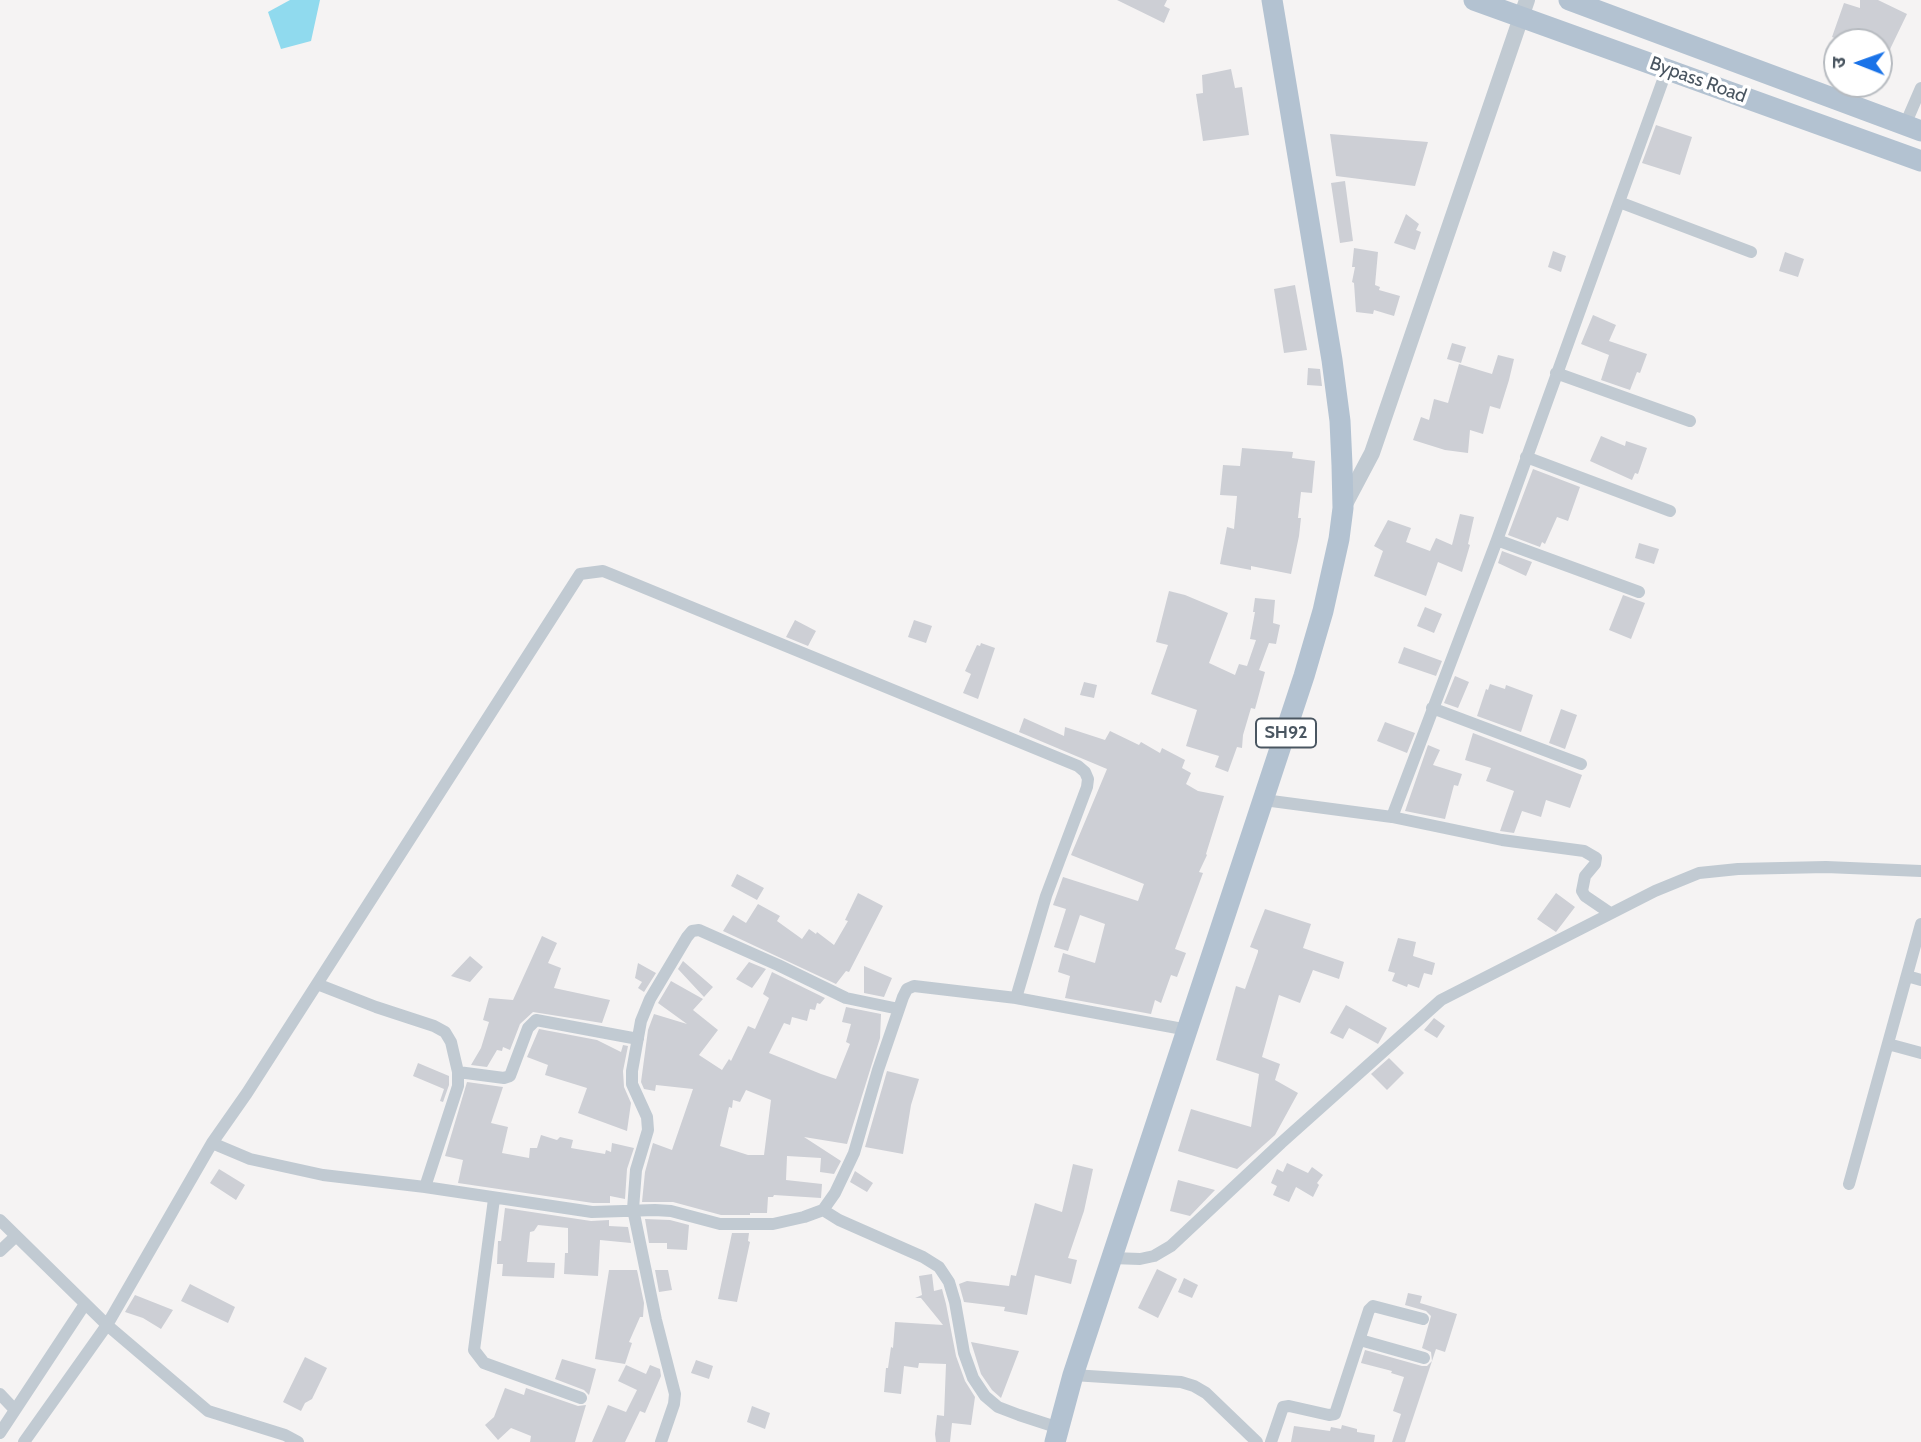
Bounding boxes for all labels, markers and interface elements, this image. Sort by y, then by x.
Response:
north arrow [1823,28,1893,98]
street label: Bypass Road [1646,52,1750,108]
text: उ [1827,57,1850,68]
road number: SH92 [1256,718,1316,748]

